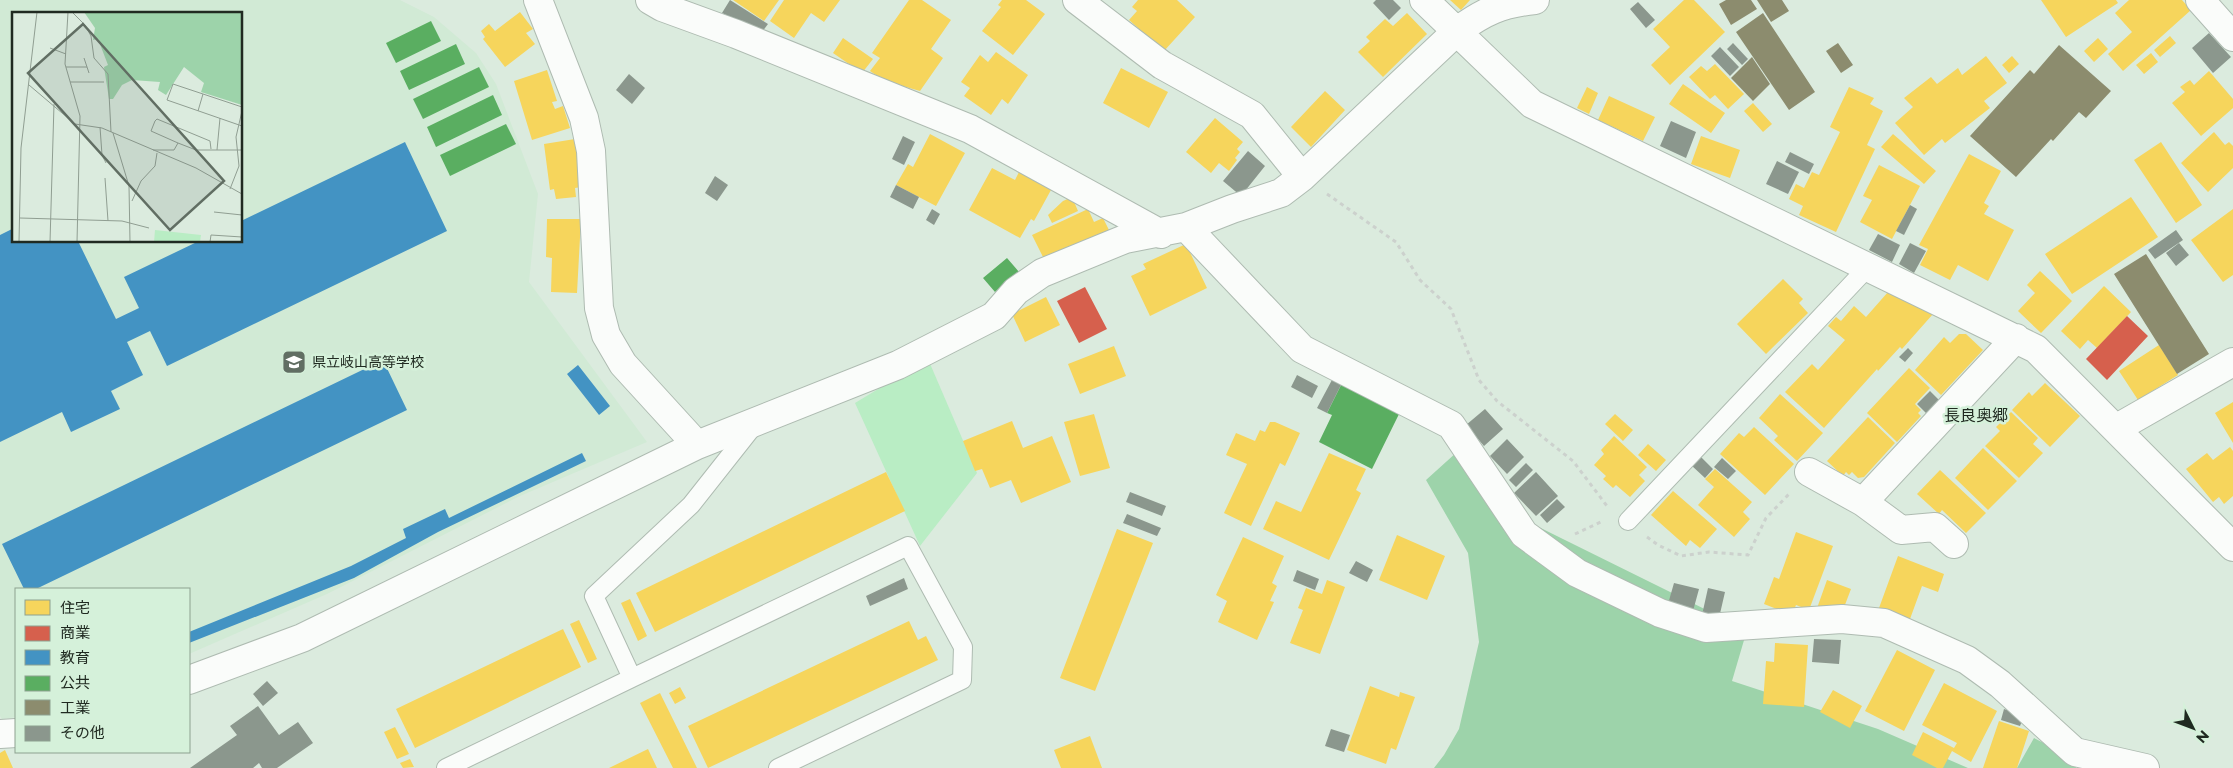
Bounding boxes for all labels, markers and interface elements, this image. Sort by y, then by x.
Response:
inset map [12,12,242,242]
school or university icon: 県立岐山高等学校 [281,349,307,375]
place label: 県立岐山高等学校 [312,353,424,371]
district label: 長良奥郷 [1944,406,2008,425]
legend [15,588,190,753]
text: 住宅 [60,598,90,617]
text: 商業 [60,623,90,642]
text: 教育 [60,648,90,667]
text: 公共 [60,673,90,692]
text: 工業 [60,698,90,717]
north arrow [2168,703,2218,753]
text: その他 [60,723,105,742]
text: N [2192,726,2213,747]

